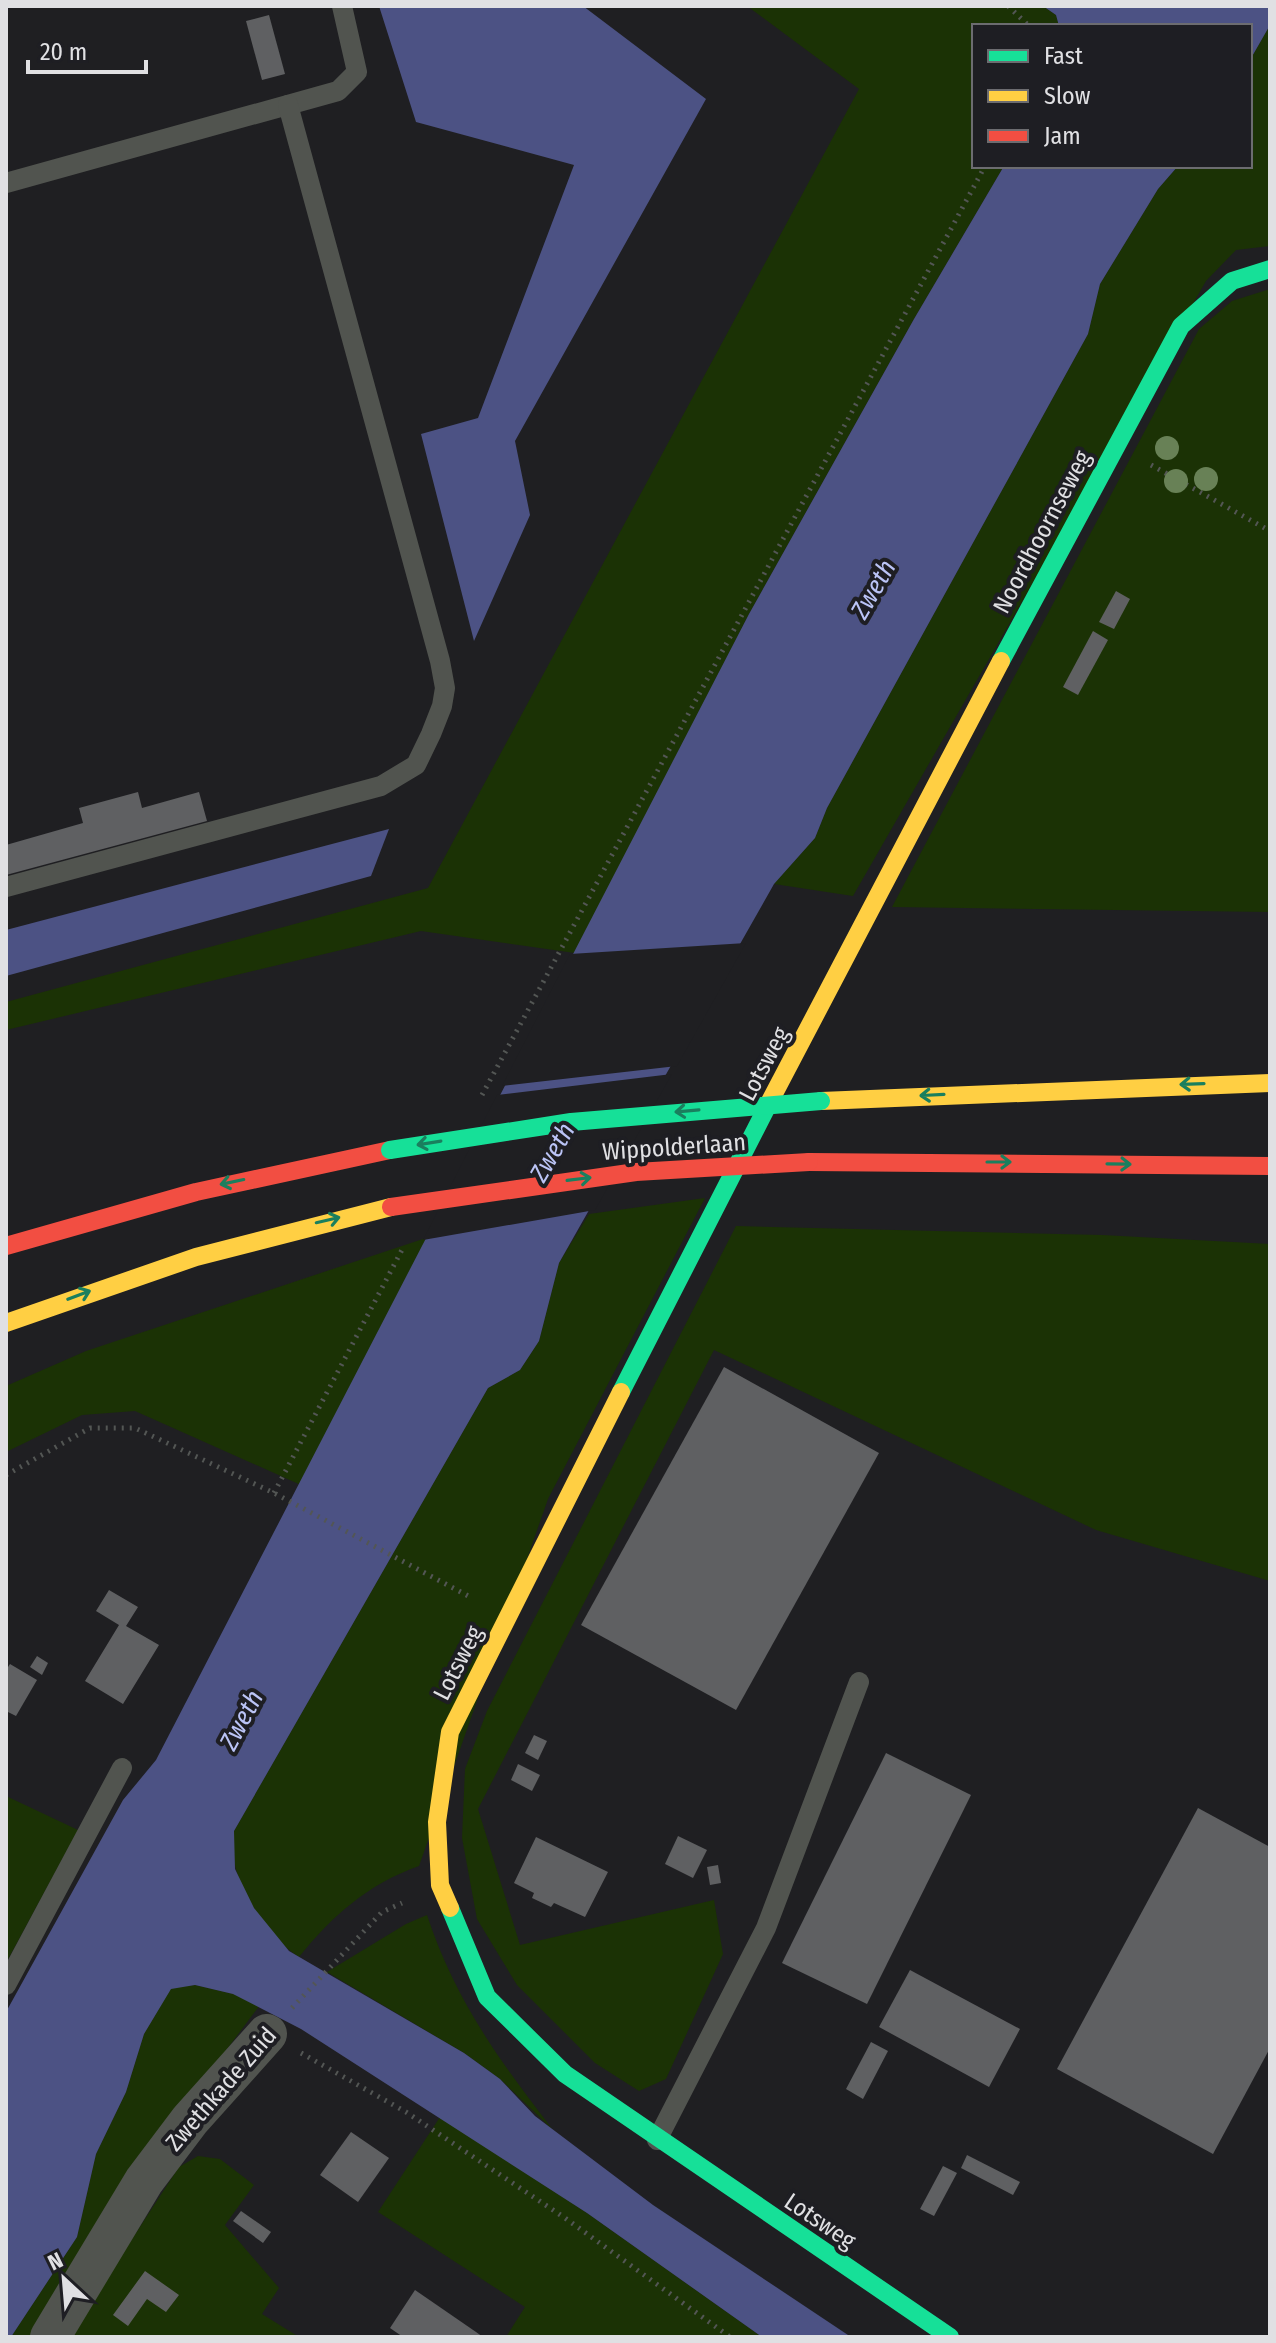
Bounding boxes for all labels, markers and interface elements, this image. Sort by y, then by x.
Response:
scale bar [28,24,146,74]
legend [972,24,1252,168]
text: 20 m [40,38,87,66]
text: Fast [1044,42,1083,70]
text: Slow [1044,82,1091,110]
text: Jam [1044,122,1081,150]
street label: Noordhoornseweg [987,445,1097,618]
water label: Zweth [844,554,903,625]
street label: Lotsweg [733,1022,795,1106]
one-way arrow [1179,1077,1206,1092]
one-way arrow [919,1088,946,1103]
one-way arrow [674,1103,701,1118]
water label: Zweth [523,1117,582,1188]
street label: Wippolderlaan [601,1128,747,1166]
one-way arrow [417,1136,442,1151]
one-way arrow [985,1154,1012,1170]
one-way arrow [1105,1156,1132,1171]
one-way arrow [565,1171,592,1186]
one-way arrow [219,1175,245,1190]
one-way arrow [314,1212,340,1227]
one-way arrow [66,1287,91,1301]
street label: Lotsweg [427,1621,489,1705]
water label: Zweth [212,1685,270,1756]
street label: Zwethkade Zuid [160,2022,282,2156]
street label: Lotsweg [779,2187,861,2255]
north arrow [24,2239,104,2319]
text: N [44,2246,67,2276]

